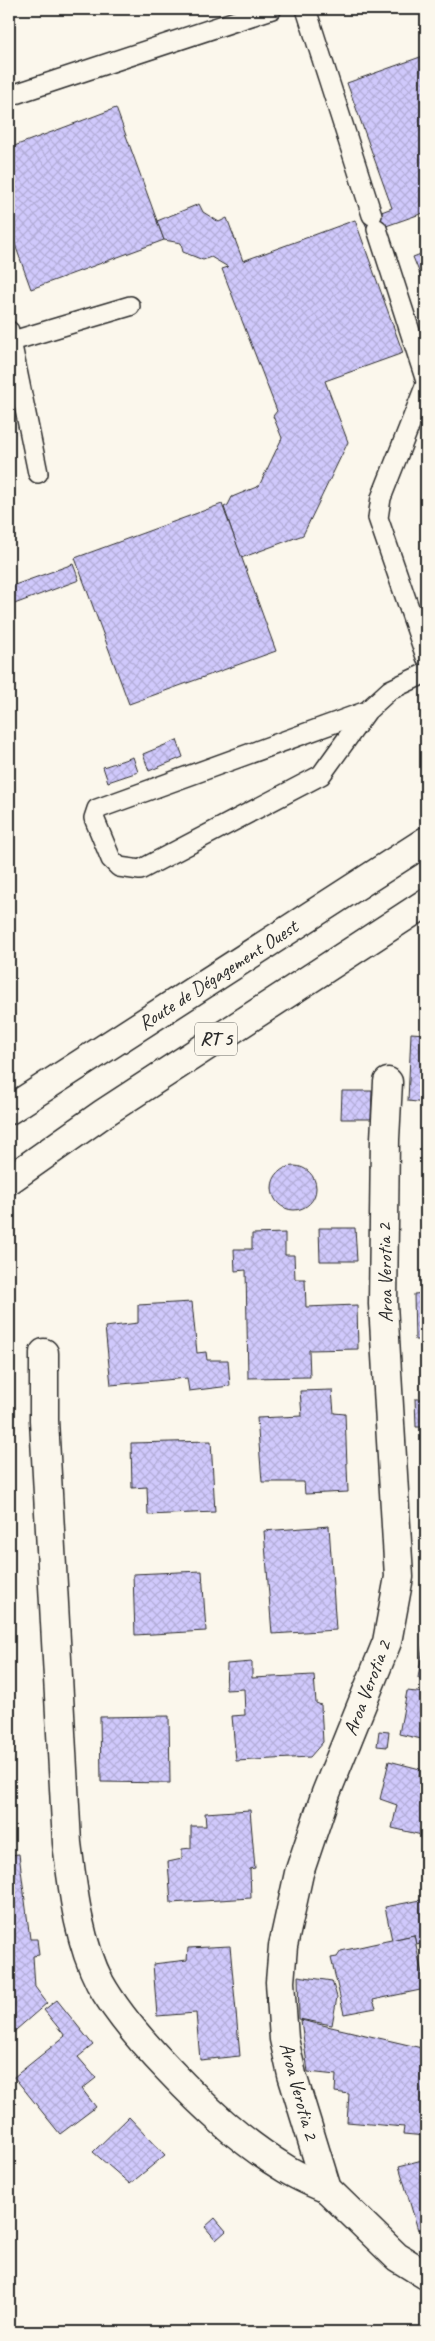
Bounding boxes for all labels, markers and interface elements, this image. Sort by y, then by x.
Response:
street label: Route de Dégagement Ouest [134,913,304,1036]
road number: RT 5 [195,1022,237,1056]
street label: Aroa Verotia 2 [372,1221,398,1323]
street label: Aroa Verotia 2 [338,1635,397,1739]
street label: Aroa Verotia 2 [274,2040,324,2144]

